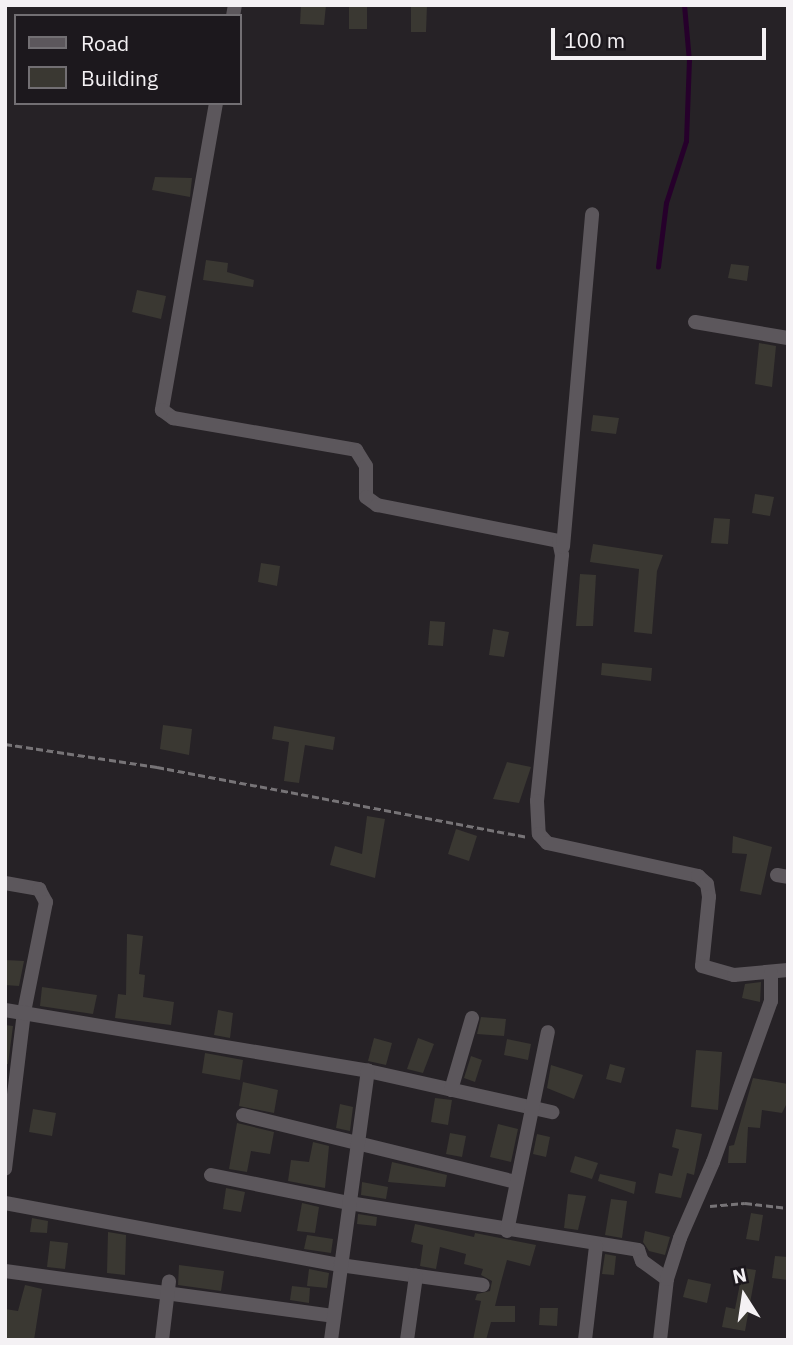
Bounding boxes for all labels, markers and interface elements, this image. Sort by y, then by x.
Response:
legend [14,14,242,105]
scale bar [555,14,770,58]
text: 100 m [564,26,625,54]
text: Road [81,29,129,57]
text: Building [81,64,158,92]
north arrow [709,1261,779,1331]
text: N [730,1262,749,1289]

